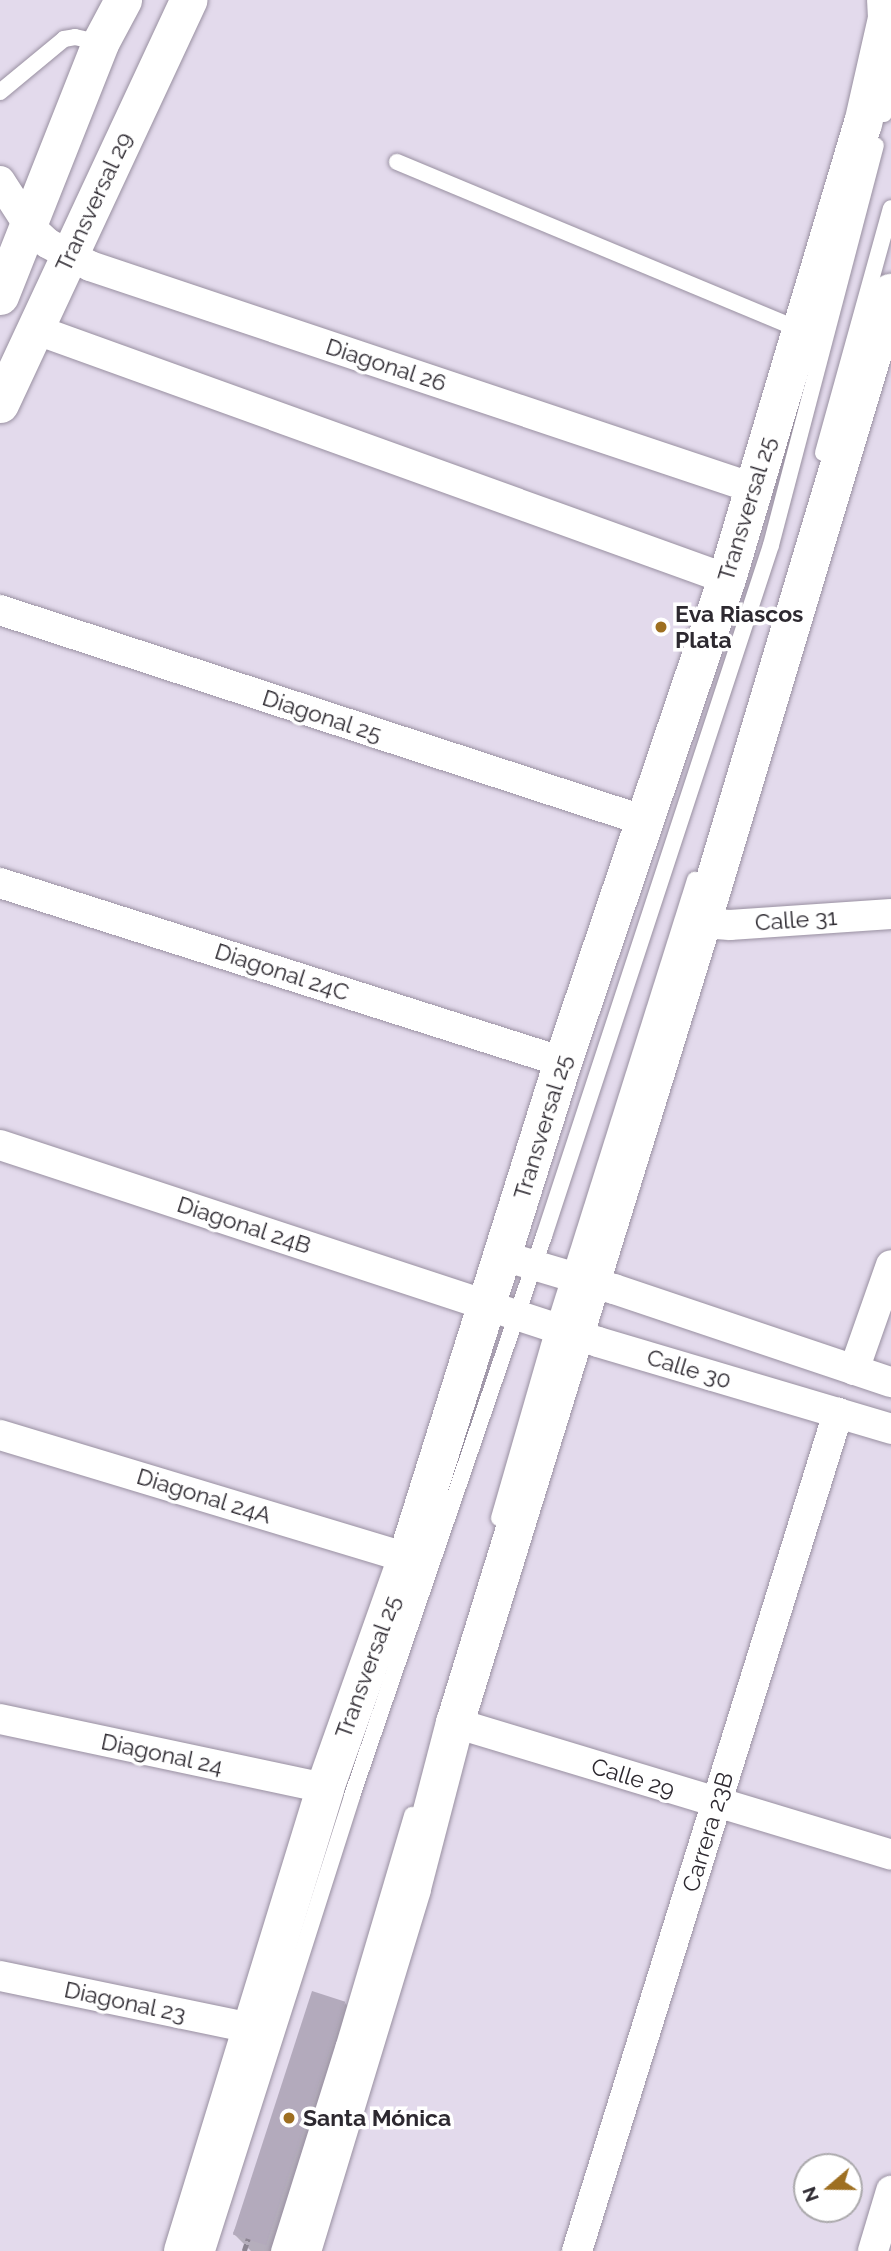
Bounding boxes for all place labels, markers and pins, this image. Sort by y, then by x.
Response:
place label: Eva Riascos Plata [675,600,803,654]
marker: Eva Riascos Plata [653,619,669,635]
place label: Santa Mónica [303,2104,451,2132]
marker: Santa Mónica [281,2110,297,2126]

